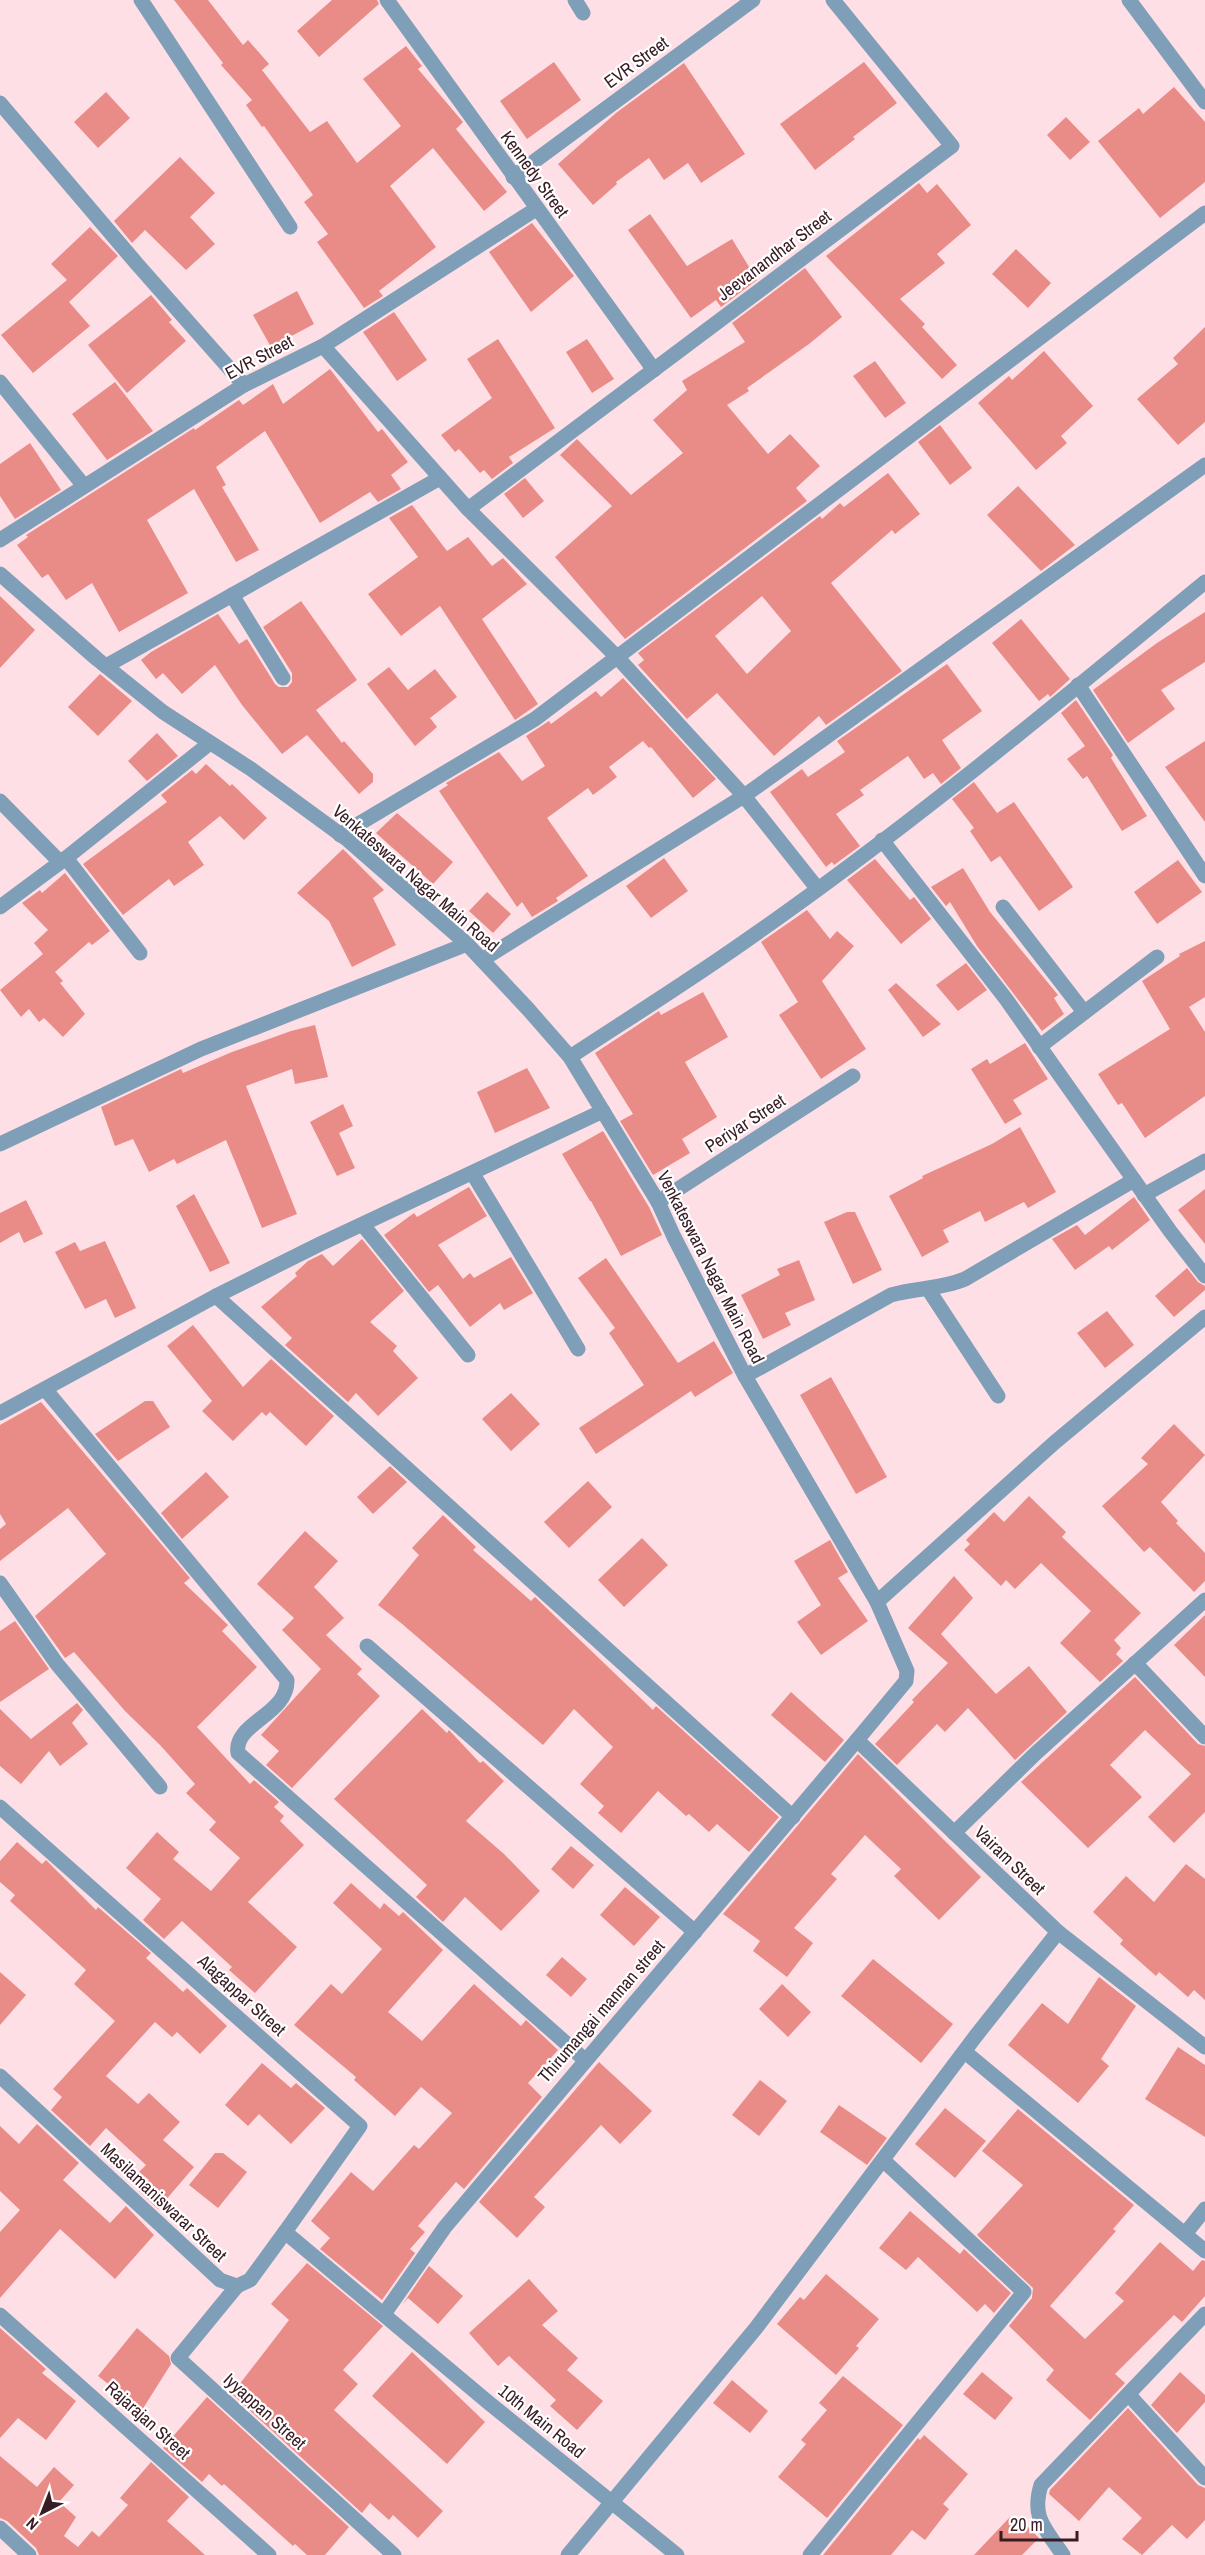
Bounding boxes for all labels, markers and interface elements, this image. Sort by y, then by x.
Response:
street label: EVR Street [599,30,673,94]
street label: Kennedy Street [495,125,575,223]
street label: Jeevanandhar Street [712,204,836,306]
street label: EVR Street [221,329,297,385]
street label: Venkateswara Nagar Main Road [327,799,505,957]
street label: Periyar Street [700,1088,790,1158]
street label: Venkateswara Nagar Main Road [651,1166,771,1368]
street label: Vairam Street [969,1820,1051,1900]
street label: Thirumangai mannan street [532,1934,670,2088]
street label: Alagappar Street [192,1948,292,2041]
street label: Masilamaniswarar Street [95,2137,233,2267]
street label: Iyyappan Street [218,2367,312,2455]
street label: Rajarajan Street [100,2375,196,2465]
street label: 10th Main Road [493,2378,591,2464]
north arrow [12,2483,72,2543]
scale bar [1001,2504,1078,2542]
text: 20 m [1010,2512,1043,2537]
text: N [21,2513,43,2535]

